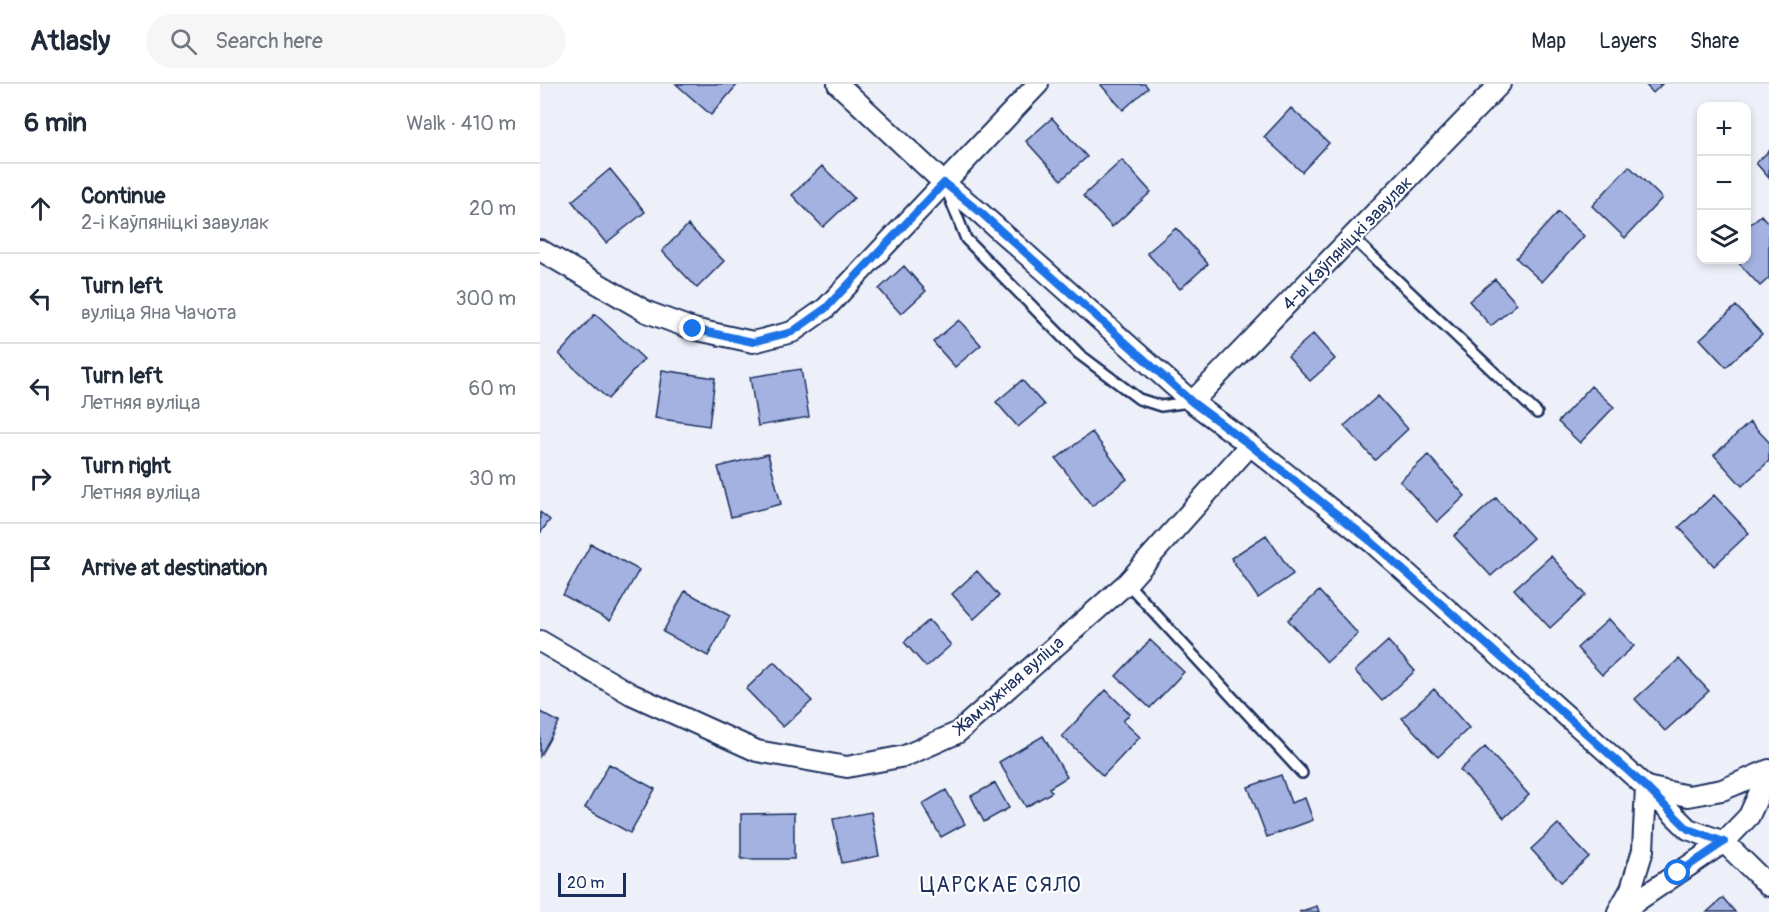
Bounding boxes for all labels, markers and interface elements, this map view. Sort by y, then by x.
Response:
search box [146,14,566,68]
text: Atlasly [30,24,110,59]
icon: search [167,25,200,58]
text: Search here [215,27,323,55]
text: Map [1531,28,1566,55]
text: Layers [1599,28,1657,55]
text: Share [1690,28,1739,55]
map controls [1697,102,1751,264]
button: + [1697,102,1751,156]
text: 6 min [24,107,87,139]
text: Walk · 410 m [406,111,516,136]
button: − [1697,156,1751,210]
street label: 4-ы Каўпяніцкі завулак [1277,171,1418,315]
text: Continue [81,182,165,210]
icon: ahead [24,192,57,225]
text: 20 m [469,196,516,221]
text: 2-і Каўпяніцкі завулак [81,210,269,235]
button: layers [1697,210,1751,264]
text: Turn left [81,272,163,300]
icon: left [24,282,57,315]
text: 300 m [455,286,516,311]
text: вуліца Яна Чачота [81,300,236,325]
route end [679,315,705,341]
text: Turn left [81,362,163,390]
icon: left [24,372,57,405]
text: 60 m [469,376,516,401]
text: Летняя вуліца [81,390,200,415]
text: Turn right [81,452,171,480]
icon: right [24,462,57,495]
text: 30 m [469,466,516,491]
text: Летняя вуліца [81,480,200,505]
icon: arrive [24,552,57,585]
text: Arrive at destination [81,554,267,582]
street label: Жамчужная вуліца [947,631,1069,741]
route start [1664,859,1690,885]
scale bar [558,870,626,898]
district label: ЦАРСКАЕ СЯЛО [920,872,1082,899]
text: 20 m [567,873,605,893]

